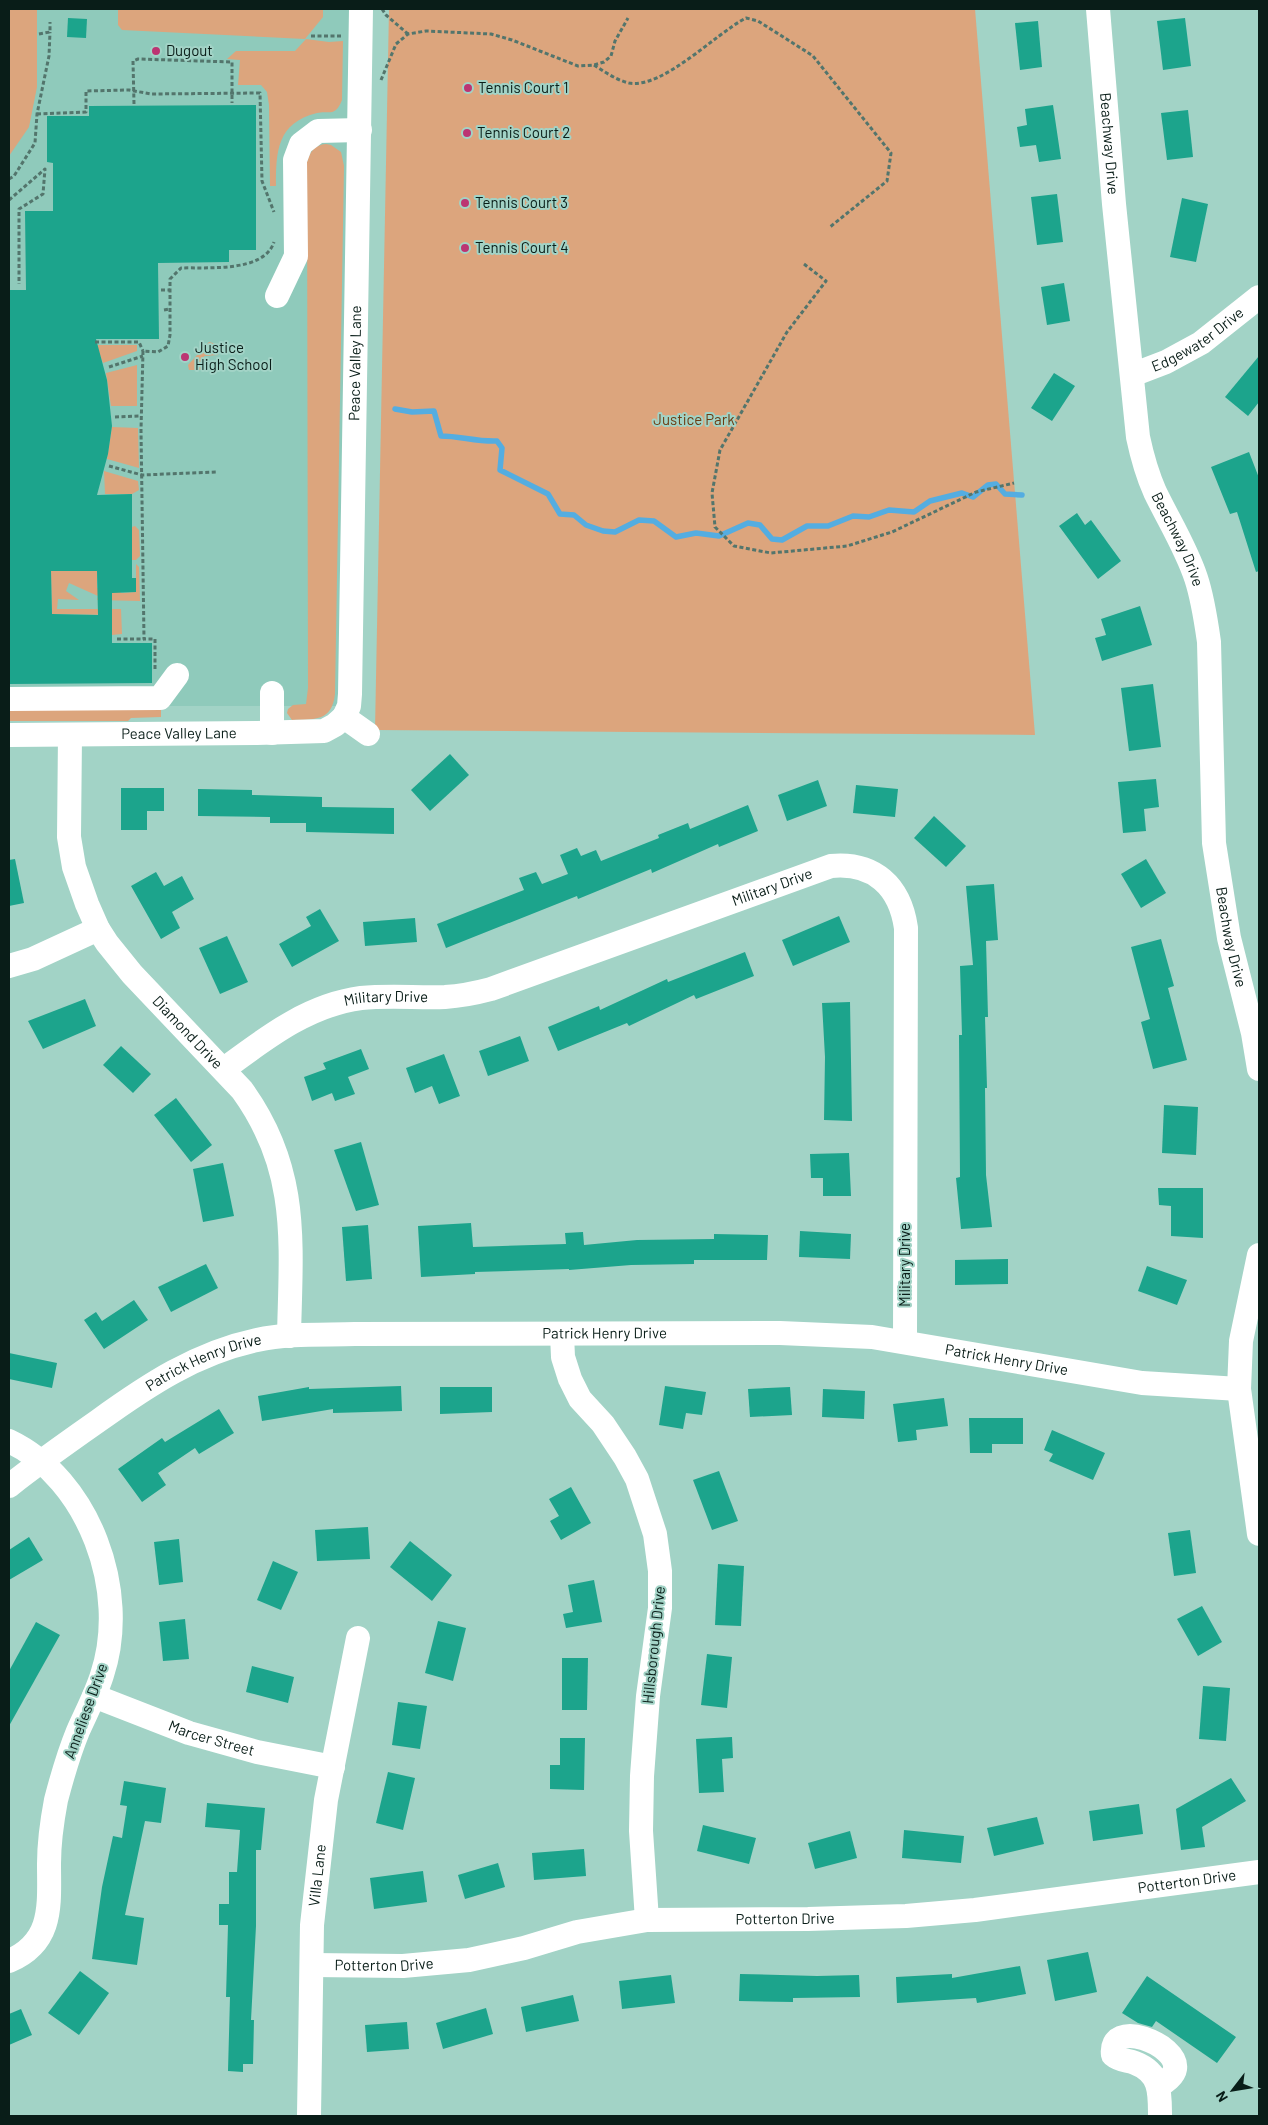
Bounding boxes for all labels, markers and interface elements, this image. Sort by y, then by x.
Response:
place label: Dugout [166,41,213,59]
marker: Dugout [150,45,162,57]
place label: Tennis Court 1 [478,78,568,96]
marker: Tennis Court 1 [462,82,474,94]
street label: Beachway Drive [1097,92,1123,195]
place label: Tennis Court 2 [477,123,570,141]
marker: Tennis Court 2 [461,127,473,139]
place label: Tennis Court 3 [475,193,568,211]
marker: Tennis Court 3 [459,197,471,209]
place label: Tennis Court 4 [475,238,568,256]
marker: Tennis Court 4 [459,242,471,254]
street label: Edgewater Drive [1149,303,1247,375]
street label: Peace Valley Lane [344,305,364,421]
place label: Justice High School [195,338,272,373]
marker: Justice High School [179,351,191,363]
park label: Justice Park [653,410,735,428]
street label: Beachway Drive [1148,489,1208,588]
street label: Peace Valley Lane [121,723,237,742]
street label: Military Drive [729,864,815,909]
street label: Beachway Drive [1213,885,1251,989]
street label: Military Drive [342,987,428,1009]
street label: Diamond Drive [149,992,227,1072]
street label: Military Drive [895,1223,913,1307]
street label: Patrick Henry Drive [542,1323,667,1342]
street label: Patrick Henry Drive [142,1329,263,1394]
street label: Patrick Henry Drive [944,1340,1070,1378]
street label: Hillsborough Drive [638,1585,668,1705]
street label: Anneliese Drive [60,1661,111,1761]
street label: Marcer Street [166,1716,257,1759]
street label: Villa Lane [304,1843,329,1907]
street label: Potterton Drive [1136,1865,1237,1896]
street label: Potterton Drive [735,1908,835,1927]
street label: Potterton Drive [334,1953,434,1974]
north arrow [1208,2065,1258,2115]
text: N [1212,2089,1231,2105]

